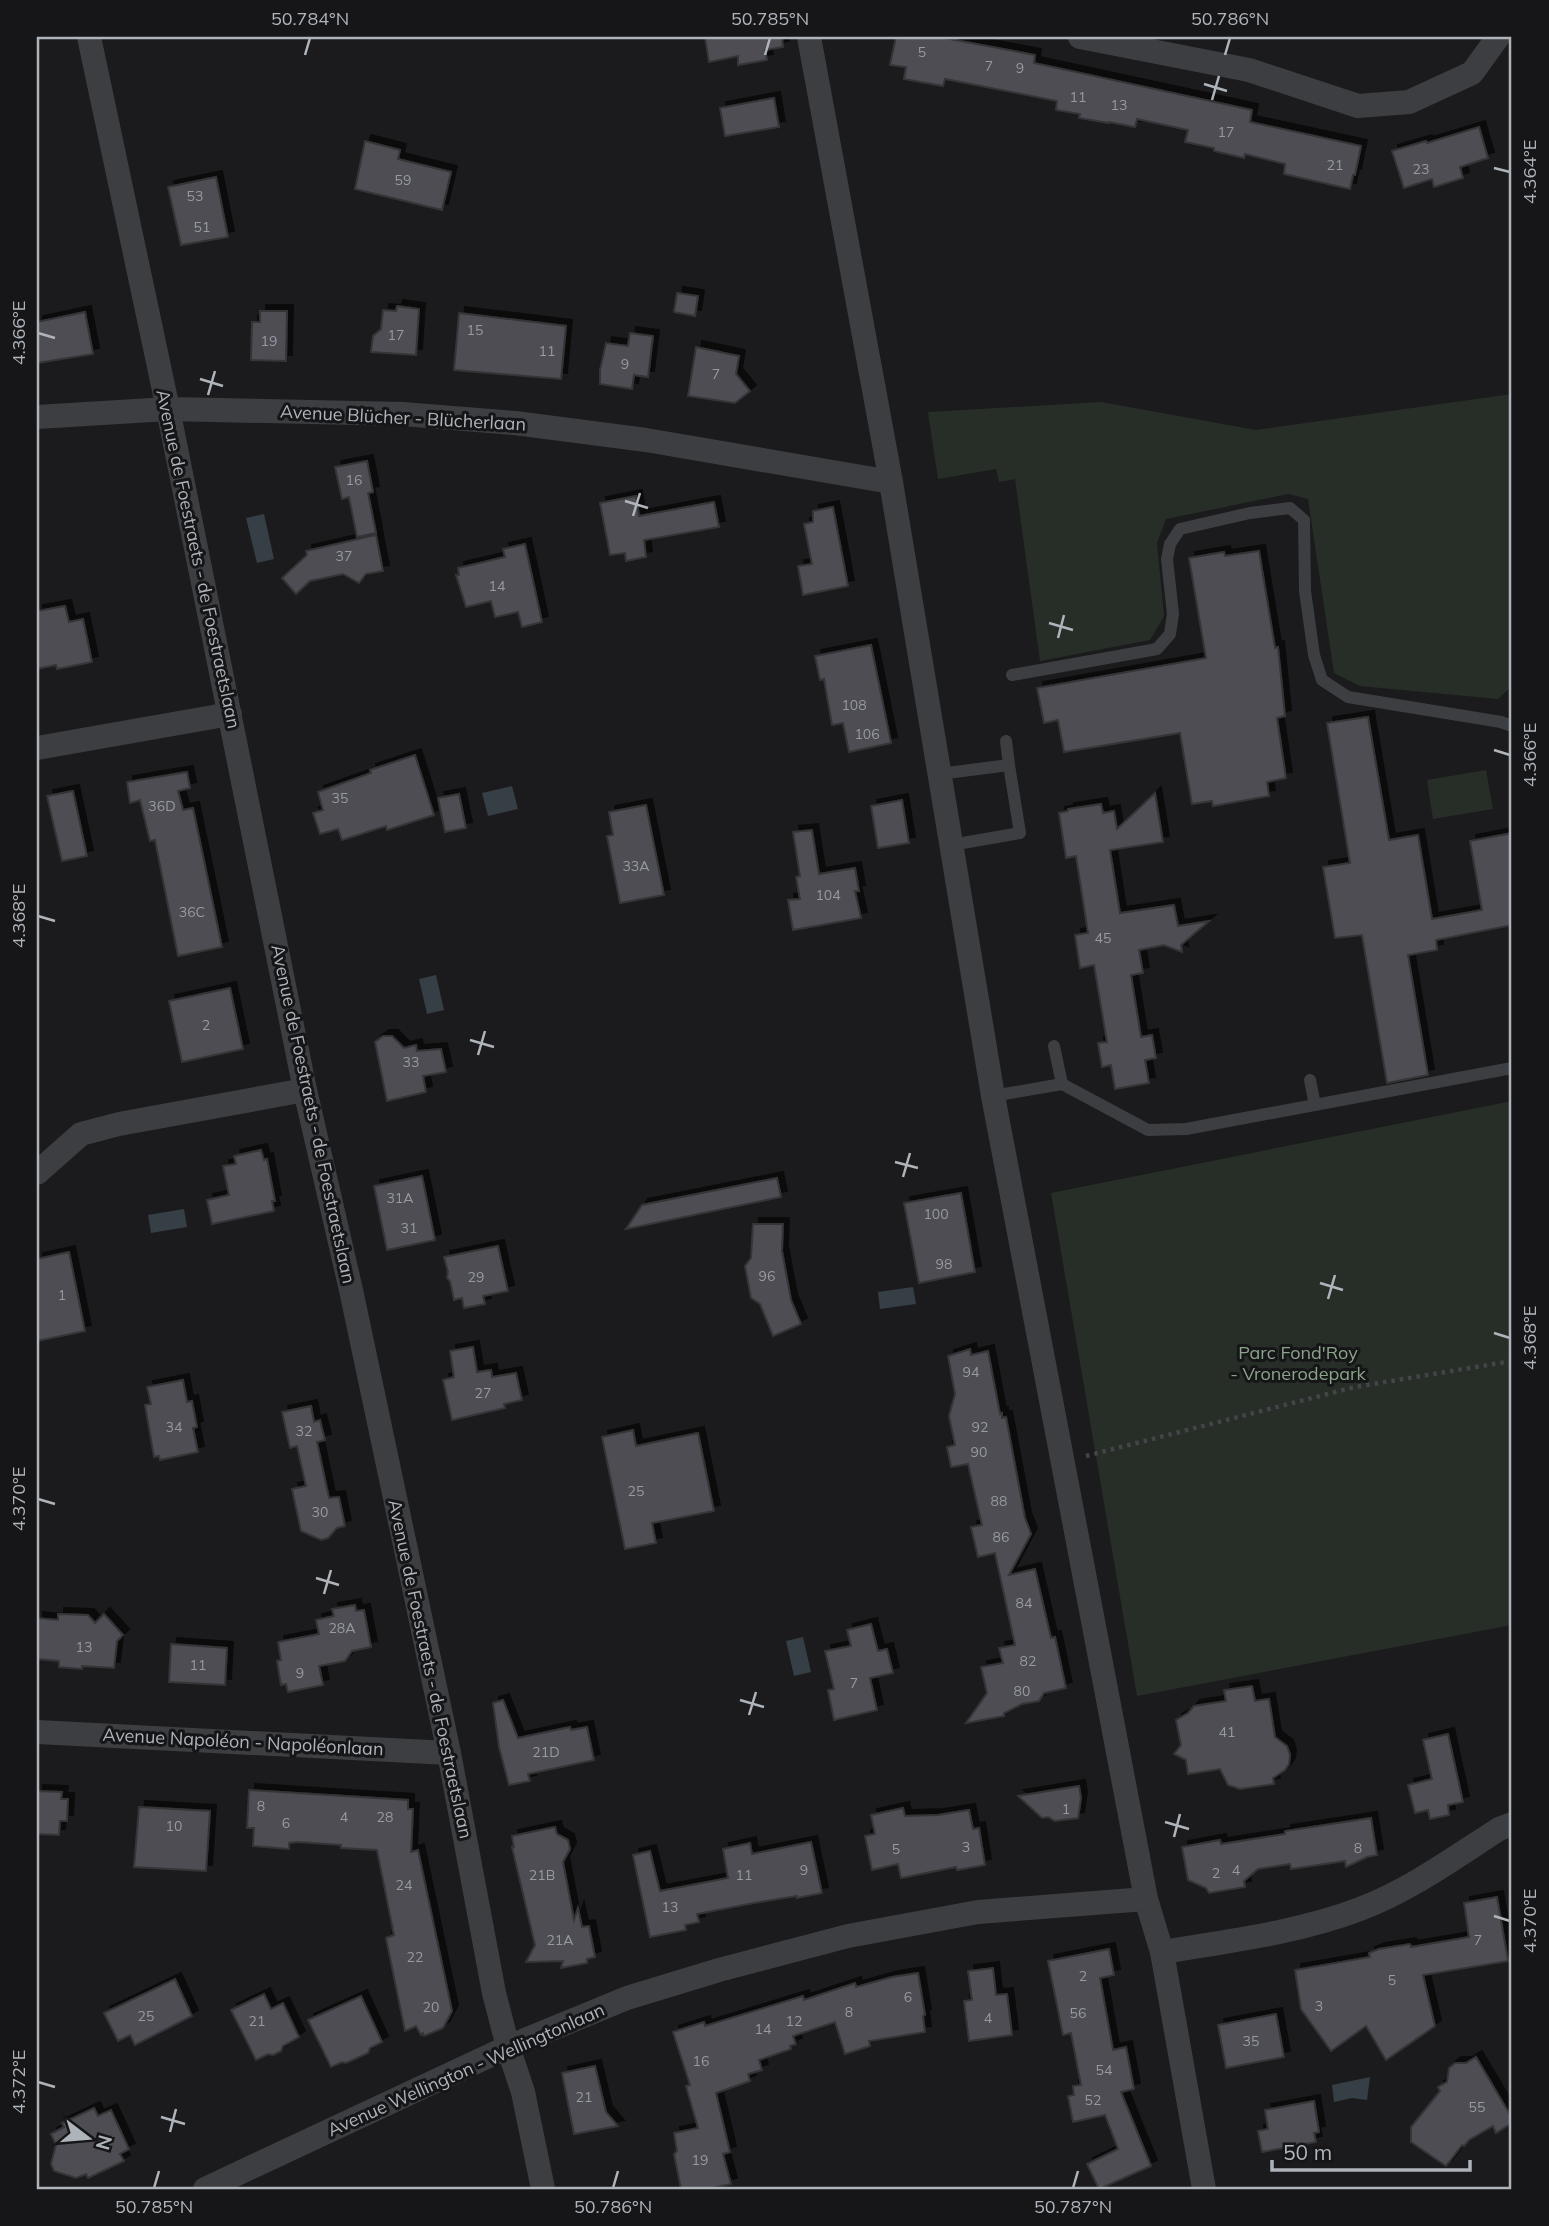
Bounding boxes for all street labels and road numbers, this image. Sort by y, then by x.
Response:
street label: Avenue de Foestraets - de Foestraetslaan [151,387,246,730]
street label: Avenue Blücher - Blücherlaan [279,400,527,435]
street label: Avenue de Foestraets - de Foestraetslaan [266,942,361,1285]
street label: Avenue de Foestraets - de Foestraetslaan [383,1497,478,1840]
street label: Avenue Napoléon - Napoléonlaan [102,1723,384,1760]
street label: Avenue Wellington - Wellingtonlaan [324,1998,608,2141]

